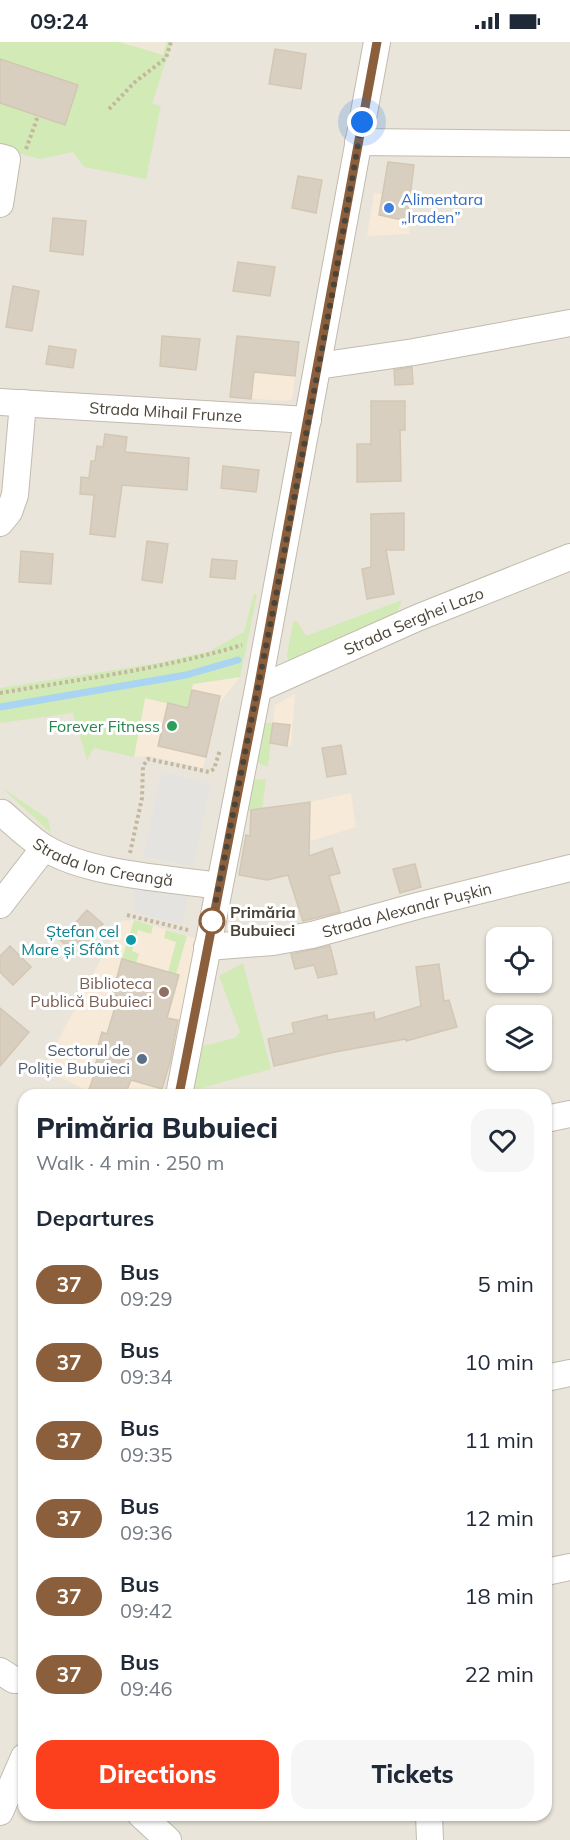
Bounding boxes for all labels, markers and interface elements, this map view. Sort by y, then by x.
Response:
text: 09:24 [30,7,88,35]
your location [347,107,377,137]
place label: Alimentara „Iraden” [401,189,483,227]
marker: Alimentara „Iraden” [382,201,396,215]
street label: Strada Mihail Frunze [89,397,243,426]
street label: Strada Serghei Lazo [341,582,487,659]
place label: Forever Fitness [48,716,160,736]
marker: Forever Fitness [165,719,179,733]
street label: Strada Ion Creangă [29,833,174,890]
street label: Strada Alexandr Pușkin [320,878,494,942]
place label: Primăria Bubuieci [230,902,296,940]
marker: Primăria Bubuieci [199,908,225,934]
place label: Ștefan cel Mare și Sfânt [21,921,119,959]
map controls [486,927,552,1071]
button: locate [486,927,552,993]
marker: Ștefan cel Mare și Sfânt [124,933,138,947]
place label: Biblioteca Publică Bubuieci [30,973,152,1011]
marker: Biblioteca Publică Bubuieci [157,985,171,999]
button: layers [486,1005,552,1071]
place label: Sectorul de Poliție Bubuieci [18,1040,130,1078]
marker: Sectorul de Poliție Bubuieci [135,1052,149,1066]
button: heart [471,1109,534,1172]
text: Primăria Bubuieci [36,1110,278,1145]
text: Walk · 4 min · 250 m [36,1150,224,1175]
text: Departures [36,1204,154,1232]
text: Bus [120,1258,159,1286]
text: 5 min [478,1270,534,1298]
text: 37 [56,1271,82,1297]
text: 09:29 [120,1286,173,1311]
text: Bus [120,1336,159,1364]
text: 10 min [464,1348,534,1376]
text: 37 [56,1349,82,1375]
text: 09:34 [120,1364,173,1389]
text: Bus [120,1414,159,1442]
text: 11 min [464,1426,534,1454]
text: 37 [56,1427,82,1453]
text: 09:35 [120,1442,173,1467]
text: Bus [120,1492,159,1520]
text: 12 min [464,1504,534,1532]
text: 37 [56,1505,82,1531]
text: 09:36 [120,1520,173,1545]
text: Bus [120,1570,159,1598]
text: 18 min [464,1582,534,1610]
text: 37 [56,1583,82,1609]
text: 09:42 [120,1598,173,1623]
text: Bus [120,1648,159,1676]
text: 22 min [464,1660,534,1688]
text: 37 [56,1661,82,1687]
text: 09:46 [120,1676,173,1701]
button: Directions [36,1740,279,1809]
button: Tickets [291,1740,534,1809]

